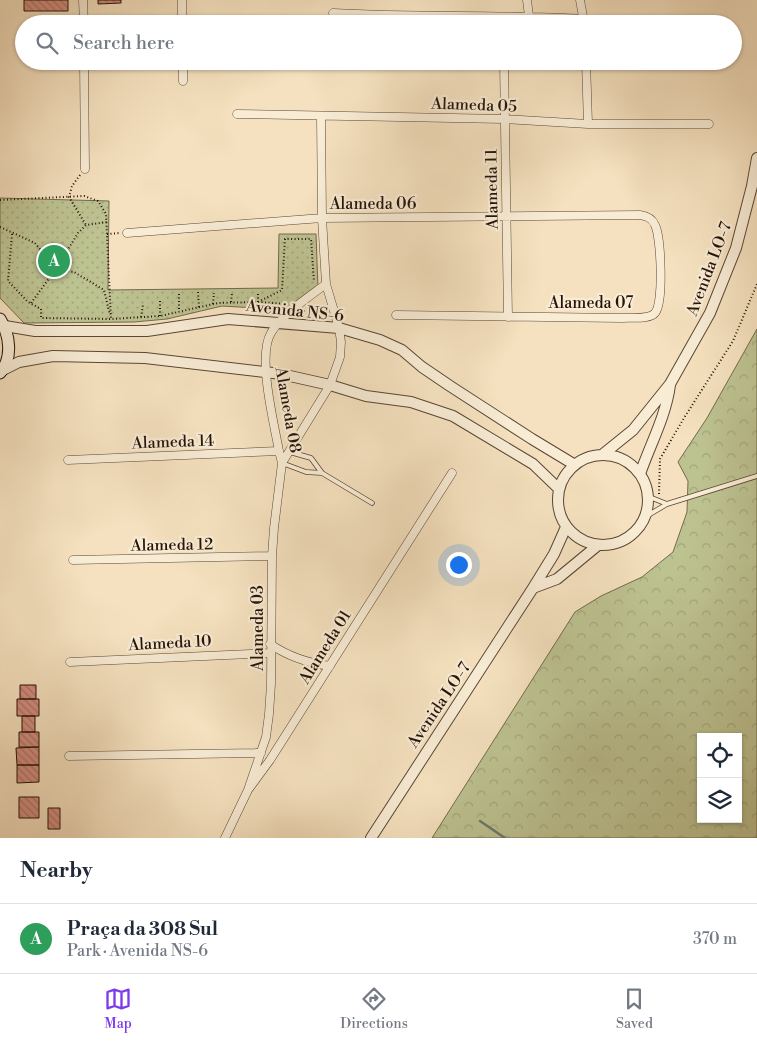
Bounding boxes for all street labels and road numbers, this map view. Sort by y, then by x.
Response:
street label: Alameda 05 [430,93,517,116]
street label: Alameda 11 [481,148,503,231]
street label: Alameda 06 [329,194,417,214]
street label: Avenida LO-7 [682,219,736,320]
street label: Alameda 07 [548,293,633,313]
street label: Avenida NS-6 [244,296,345,326]
street label: Alameda 08 [270,365,305,455]
street label: Alameda 14 [131,431,215,453]
street label: Alameda 12 [129,534,214,556]
street label: Alameda 03 [248,585,268,672]
street label: Alameda 01 [294,606,356,689]
street label: Alameda 10 [127,631,212,655]
street label: Avenida LO-7 [402,658,475,752]

